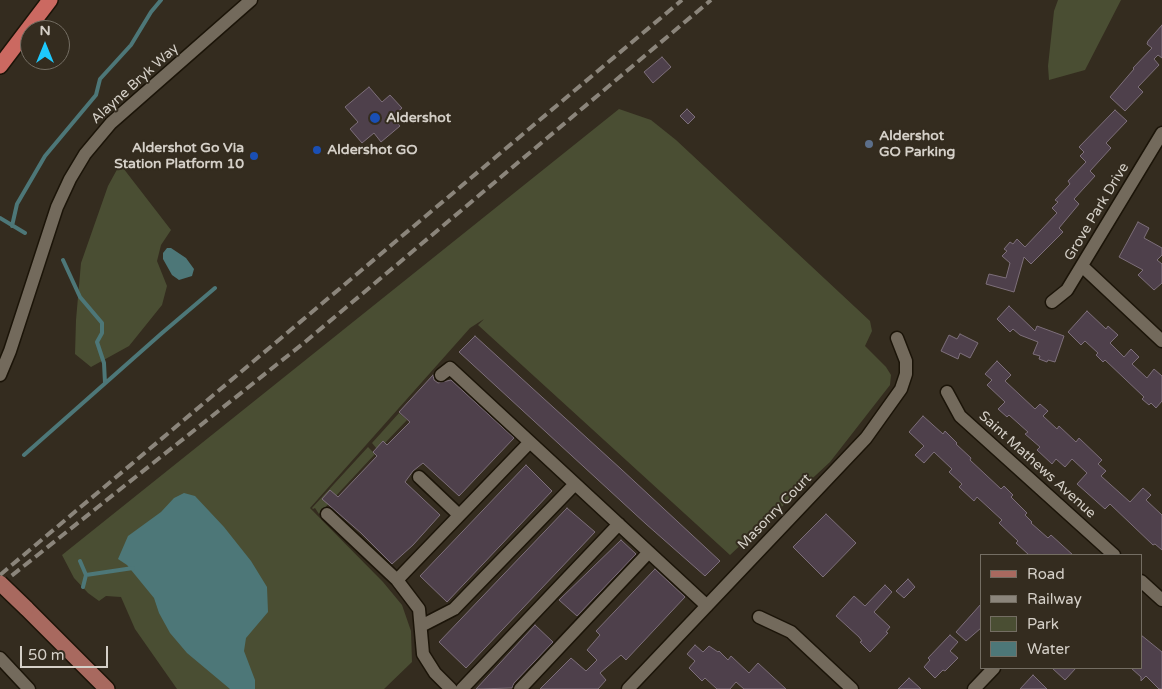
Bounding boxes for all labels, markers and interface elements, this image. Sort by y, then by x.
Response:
north arrow [20,20,70,70]
text: N [39,22,51,39]
street label: Alayne Bryk Way [88,40,182,128]
place label: Aldershot [386,110,451,126]
marker: Aldershot [368,111,382,125]
place label: Aldershot GO Parking [879,128,955,160]
marker: Aldershot GO Parking [863,138,875,150]
place label: Aldershot Go Via Station Platform 10 [114,140,244,172]
place label: Aldershot GO [327,142,418,158]
marker: Aldershot GO [311,144,323,156]
marker: Aldershot Go Via Station Platform 10 [248,150,260,162]
street label: Grove Park Drive [1061,160,1133,264]
street label: Saint Mathews Avenue [975,408,1099,522]
street label: Masonry Court [735,471,815,553]
legend [980,554,1142,669]
text: Road [1027,565,1065,583]
text: Railway [1027,590,1082,608]
text: Park [1027,615,1059,633]
scale bar [22,636,110,668]
text: Water [1027,640,1070,658]
text: 50 m [28,646,65,664]

